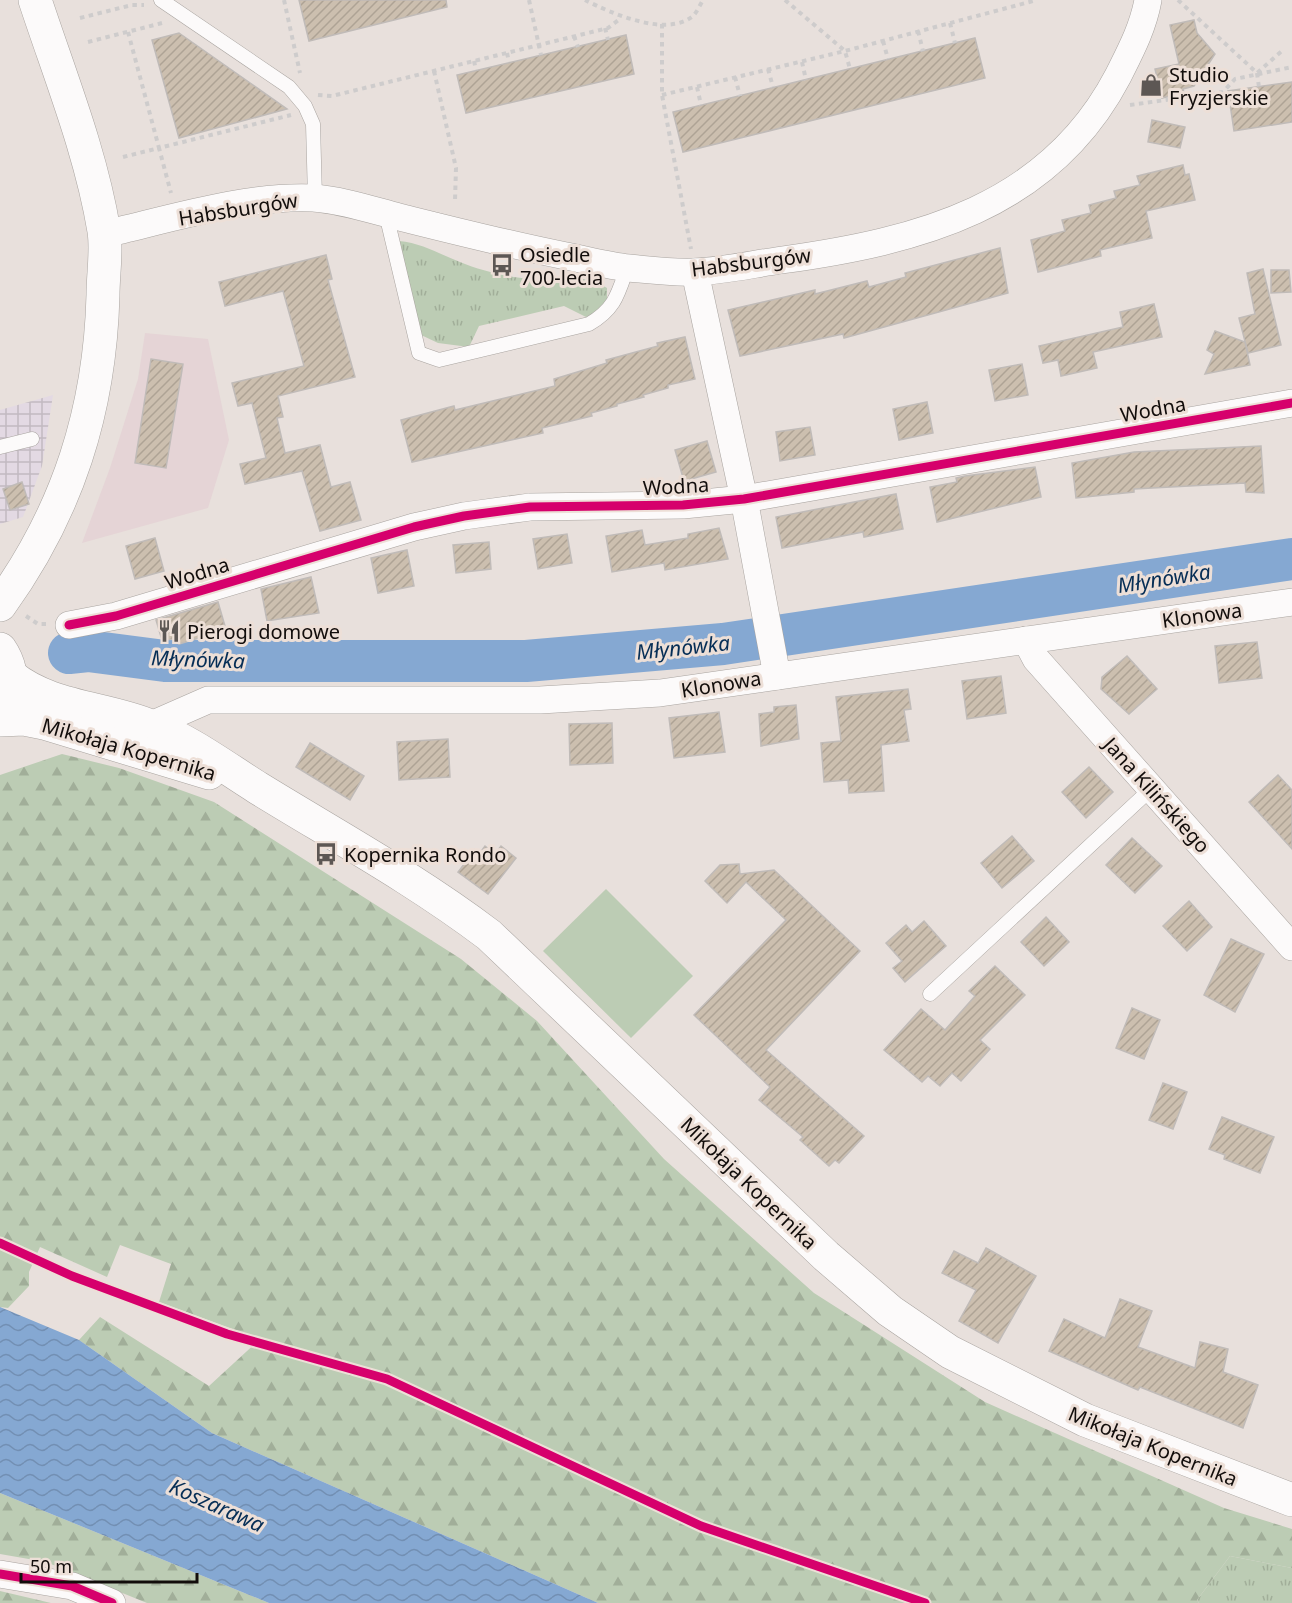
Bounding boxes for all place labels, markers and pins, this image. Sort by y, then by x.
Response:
place label: Studio Fryzjerskie [1169,61,1269,111]
shop icon: Studio Fryzjerskie [1138,72,1164,98]
place label: Osiedle 700-lecia [520,241,603,291]
bus stop icon: Osiedle 700-lecia [489,252,515,278]
restaurant icon: Pierogi domowe [156,618,182,644]
place label: Pierogi domowe [187,618,340,645]
bus stop icon: Kopernika Rondo [313,841,339,867]
place label: Kopernika Rondo [344,841,506,868]

